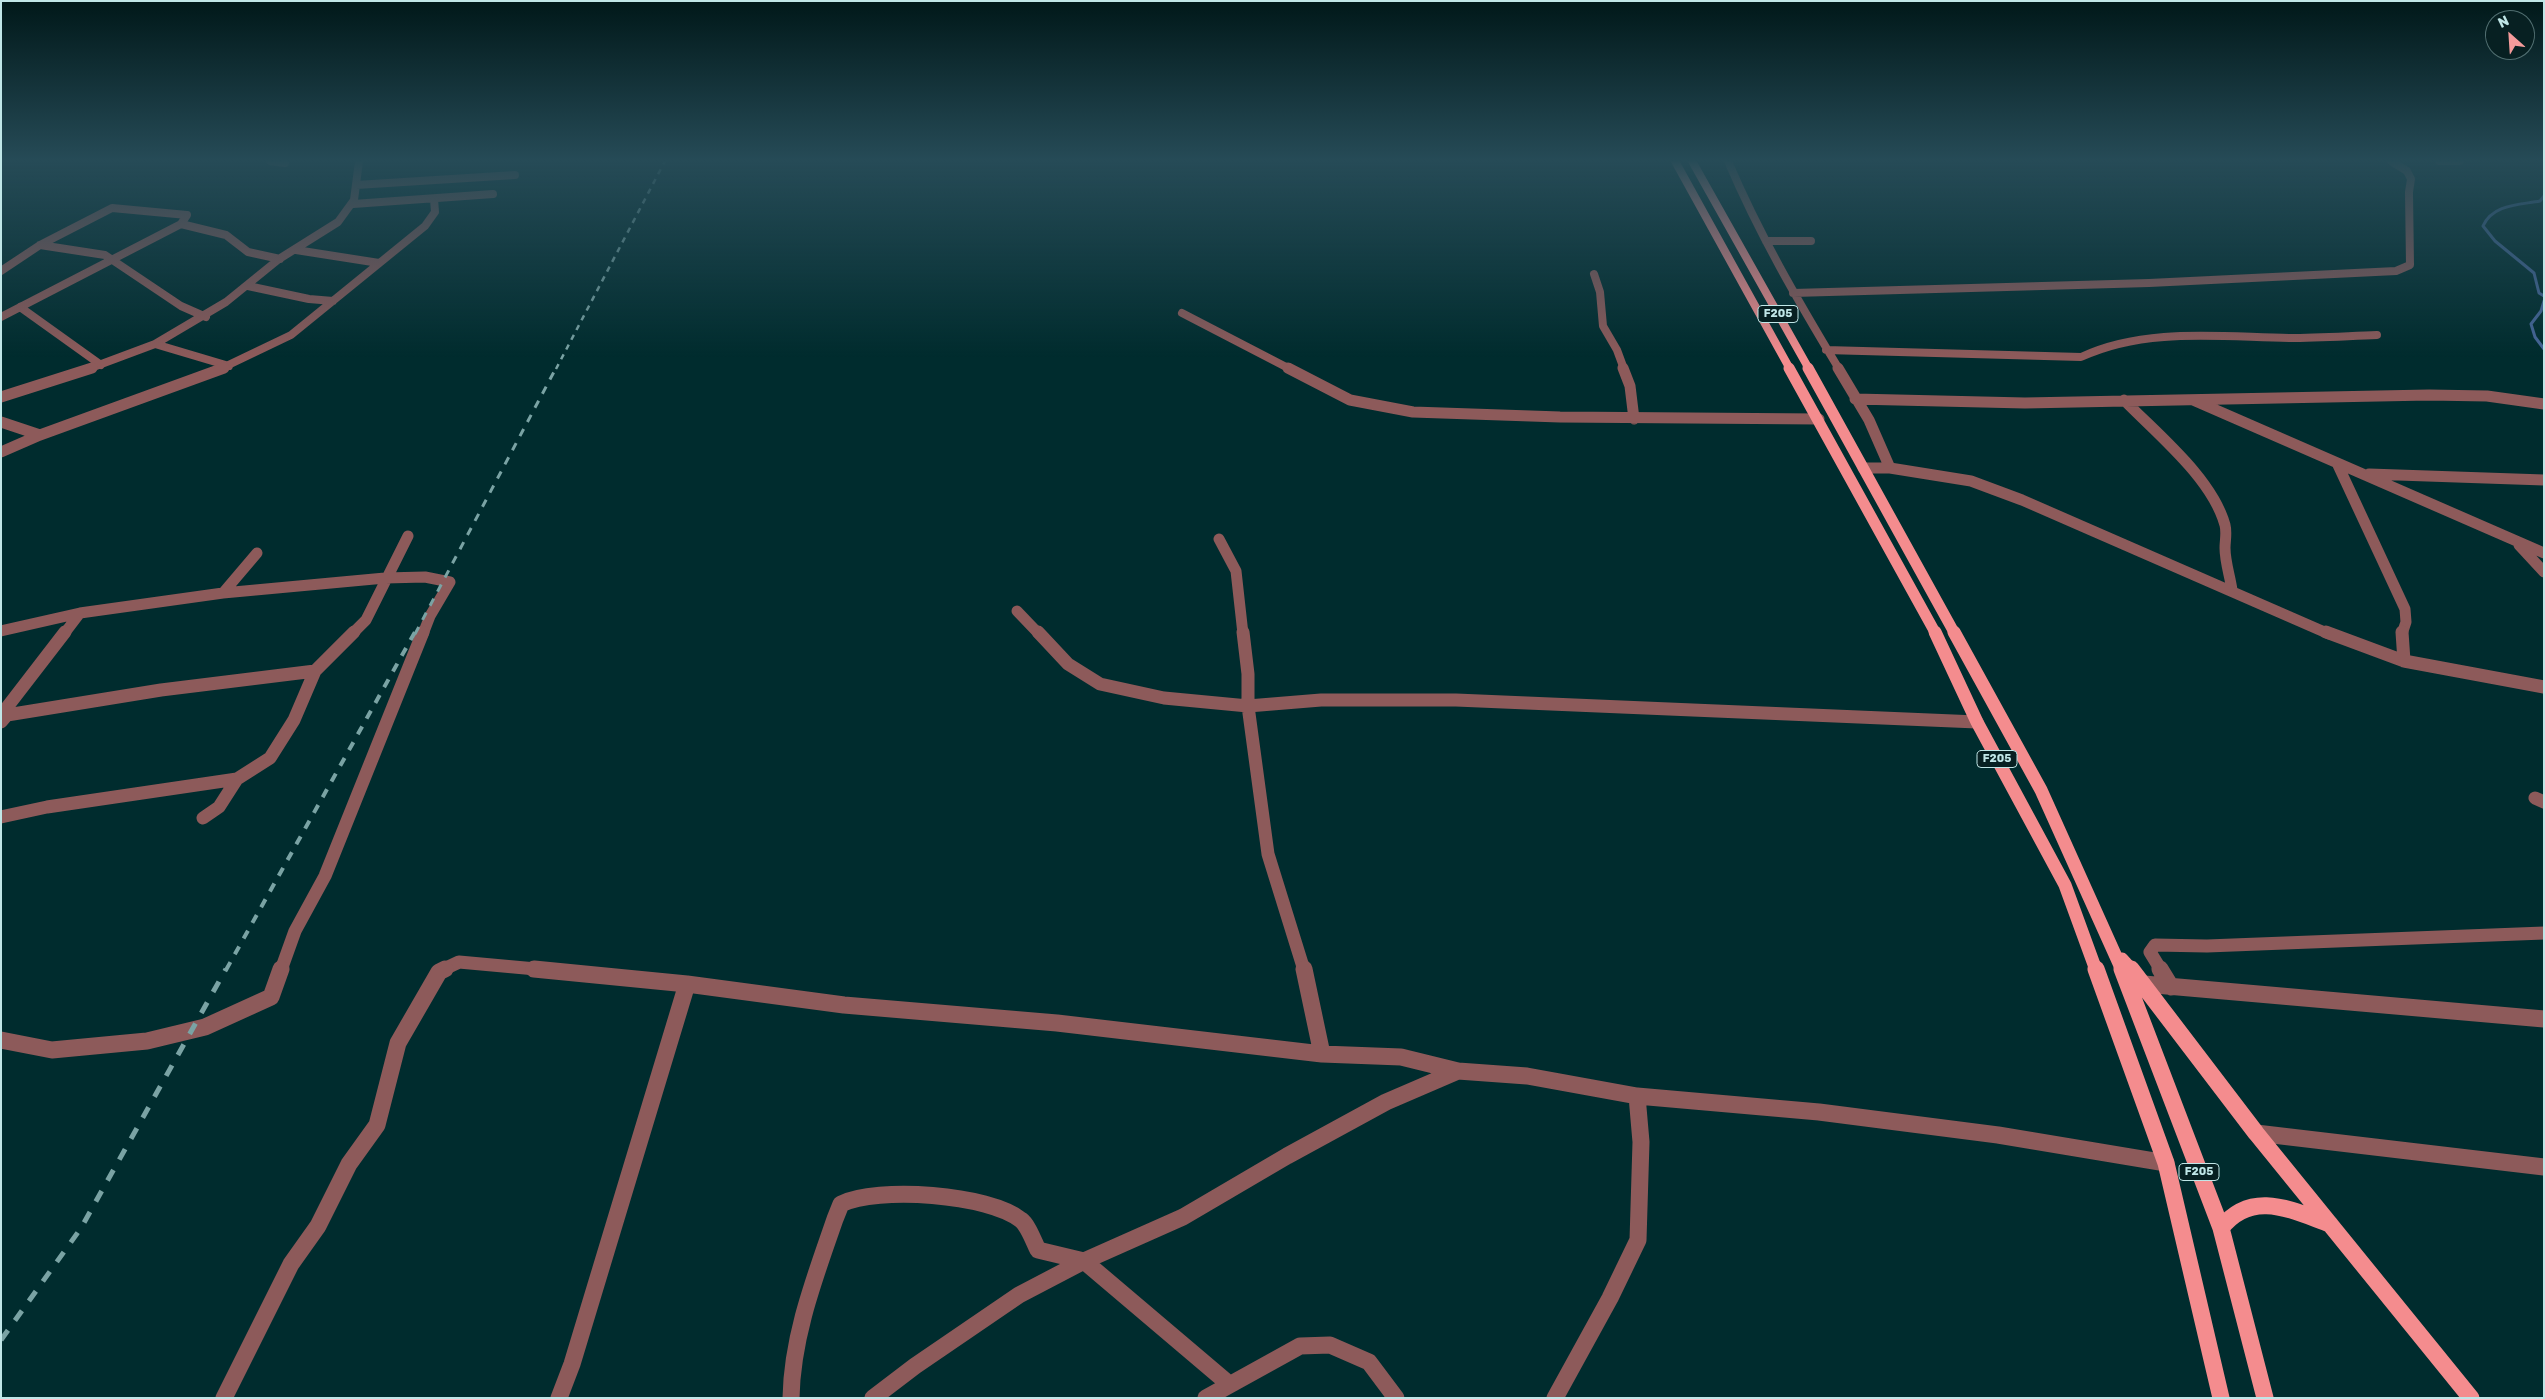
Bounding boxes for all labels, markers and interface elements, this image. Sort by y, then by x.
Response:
north arrow [2485,10,2535,60]
text: N [2495,12,2512,32]
road number: F205 [1758,306,1798,322]
road number: F205 [1977,751,2017,768]
road number: F205 [2179,1164,2219,1180]

